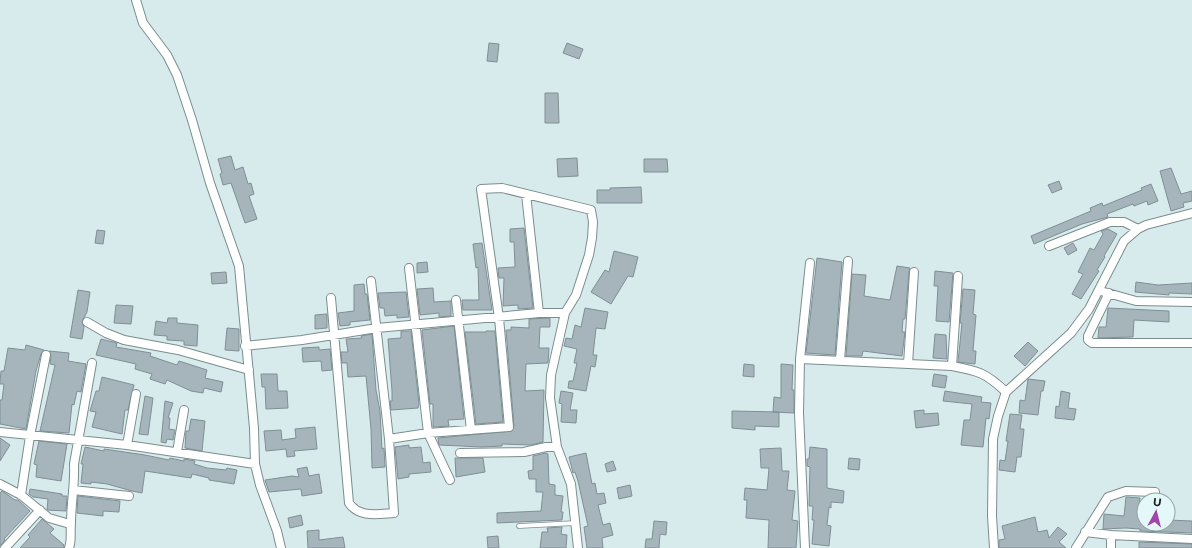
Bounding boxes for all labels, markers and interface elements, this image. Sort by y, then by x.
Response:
north arrow [1136,492,1176,532]
text: U [1152,495,1162,510]

